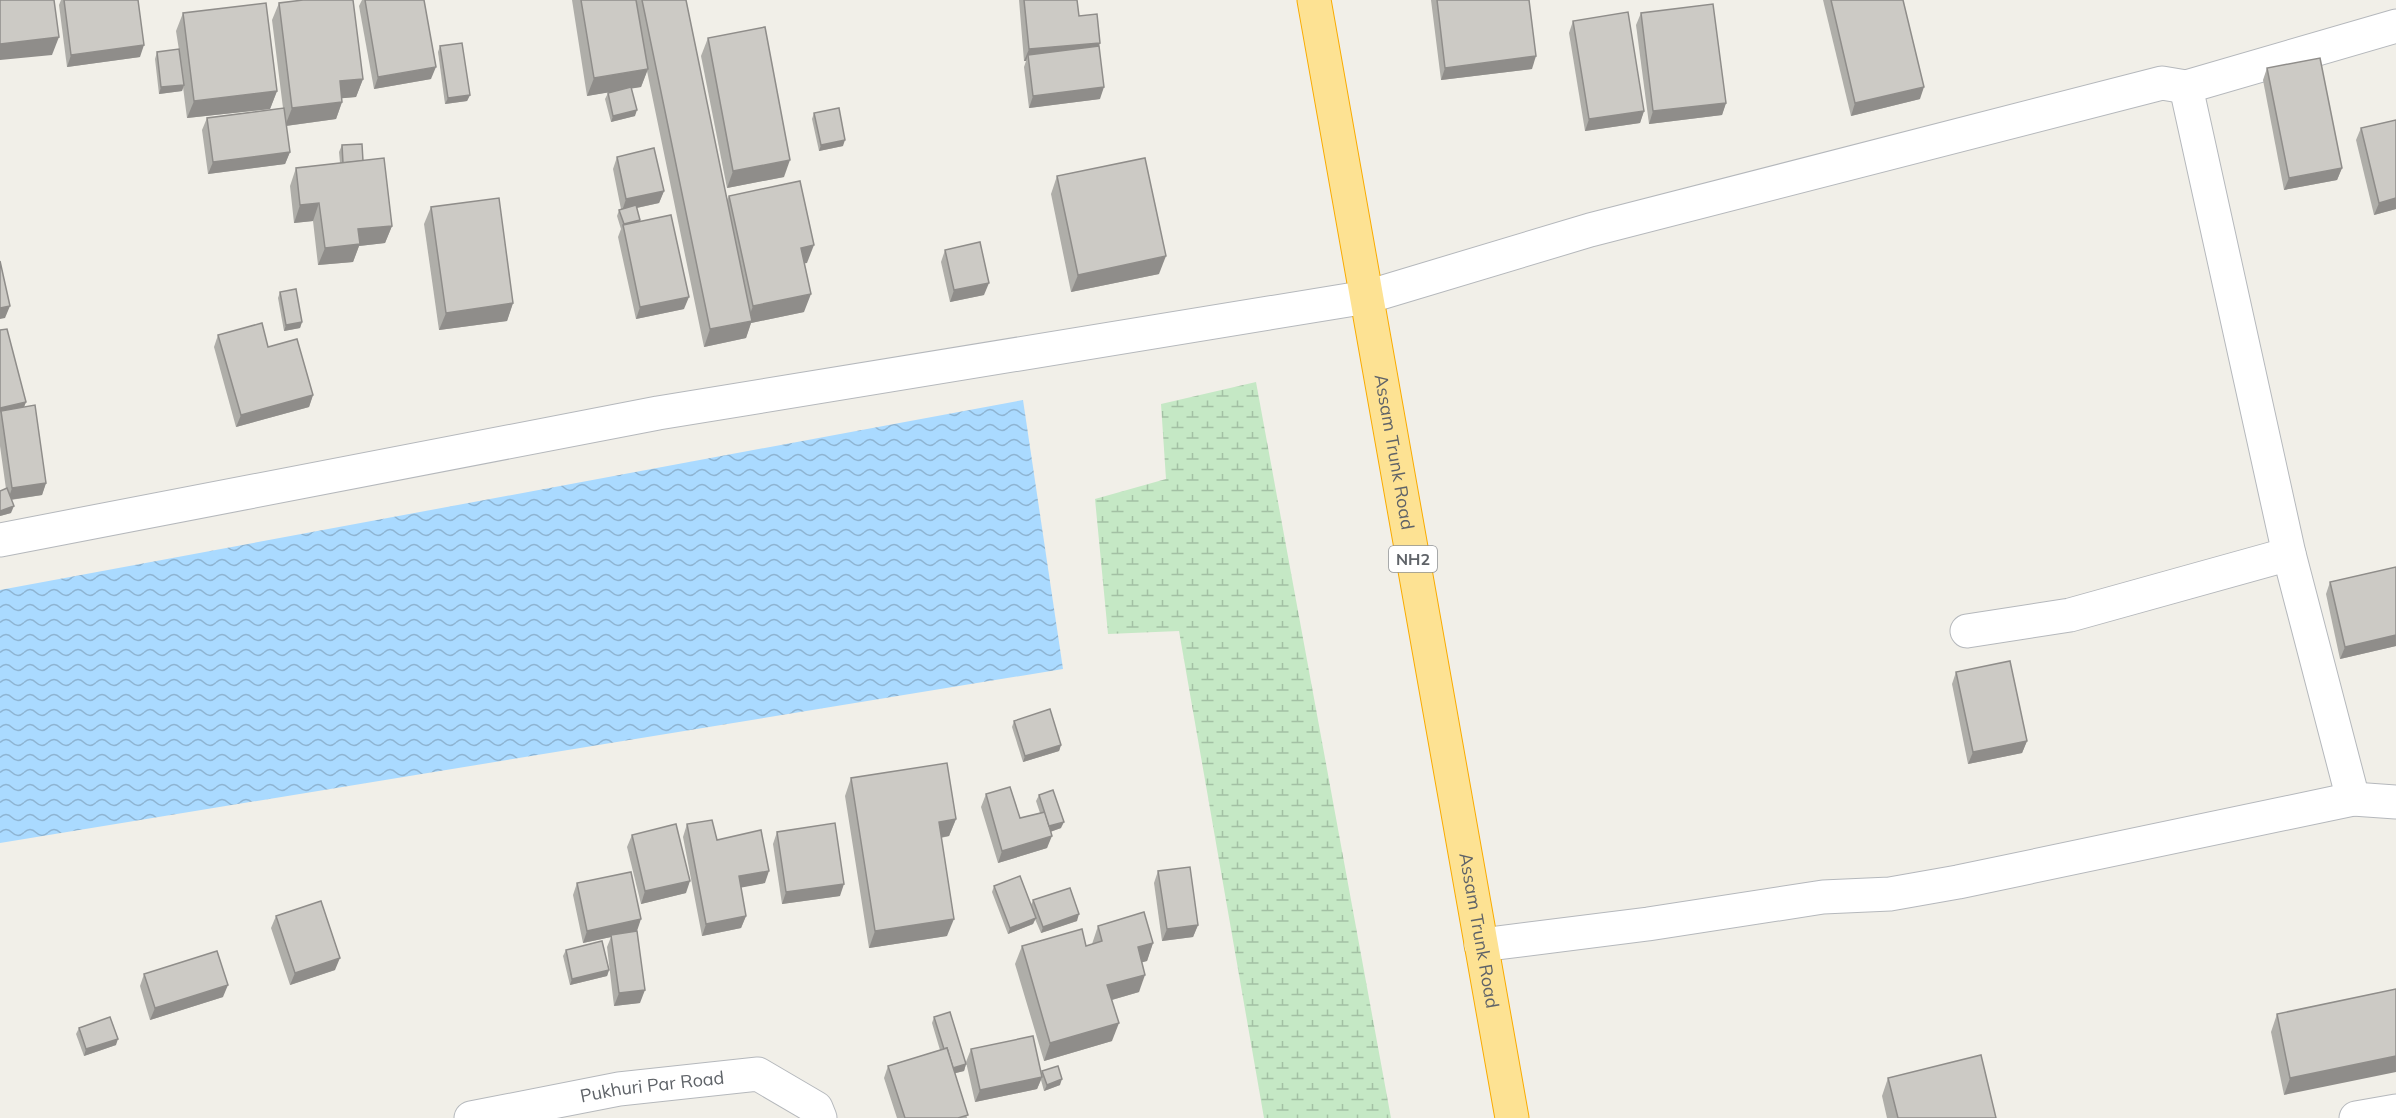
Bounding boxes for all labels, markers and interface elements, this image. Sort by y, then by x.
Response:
street label: Assam Trunk Road [1369,372,1420,531]
road number: NH2 [1389,546,1437,572]
street label: Assam Trunk Road [1454,851,1504,1010]
street label: Pukhuri Par Road [578,1066,725,1107]

